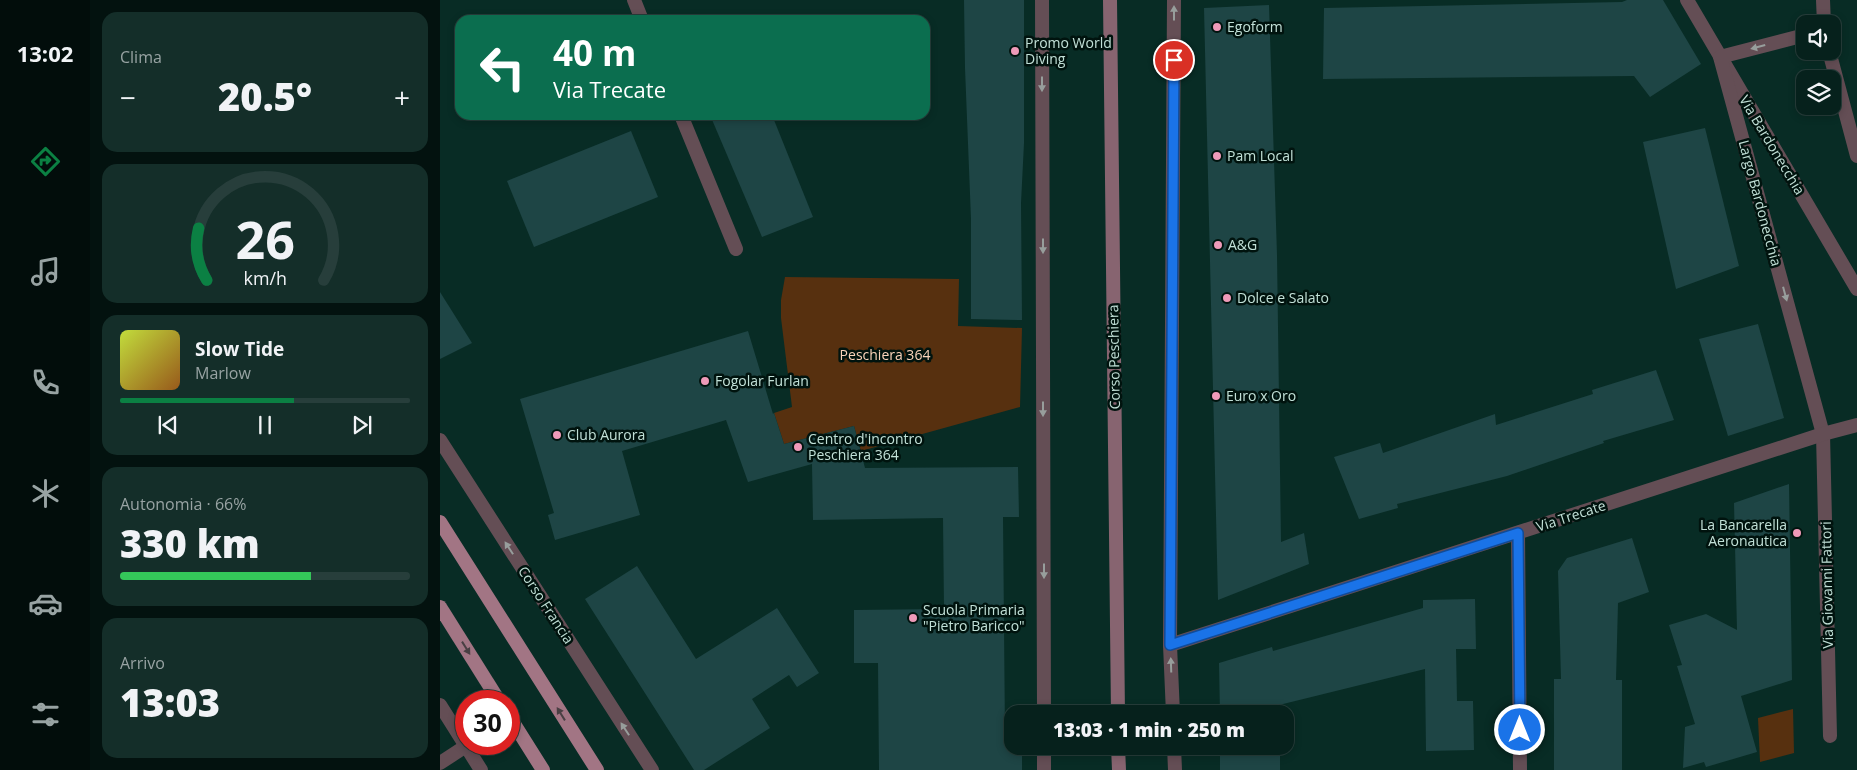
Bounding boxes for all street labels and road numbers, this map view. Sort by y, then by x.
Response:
street label: Via Bardonecchia [1735,92,1810,198]
street label: Largo Bardonecchia [1735,138,1786,268]
street label: Corso Peschiera [1103,304,1124,410]
street label: Via Trecate [1534,495,1608,536]
street label: Via Giovanni Fattori [1816,521,1837,649]
street label: Corso Francia [514,562,579,647]

